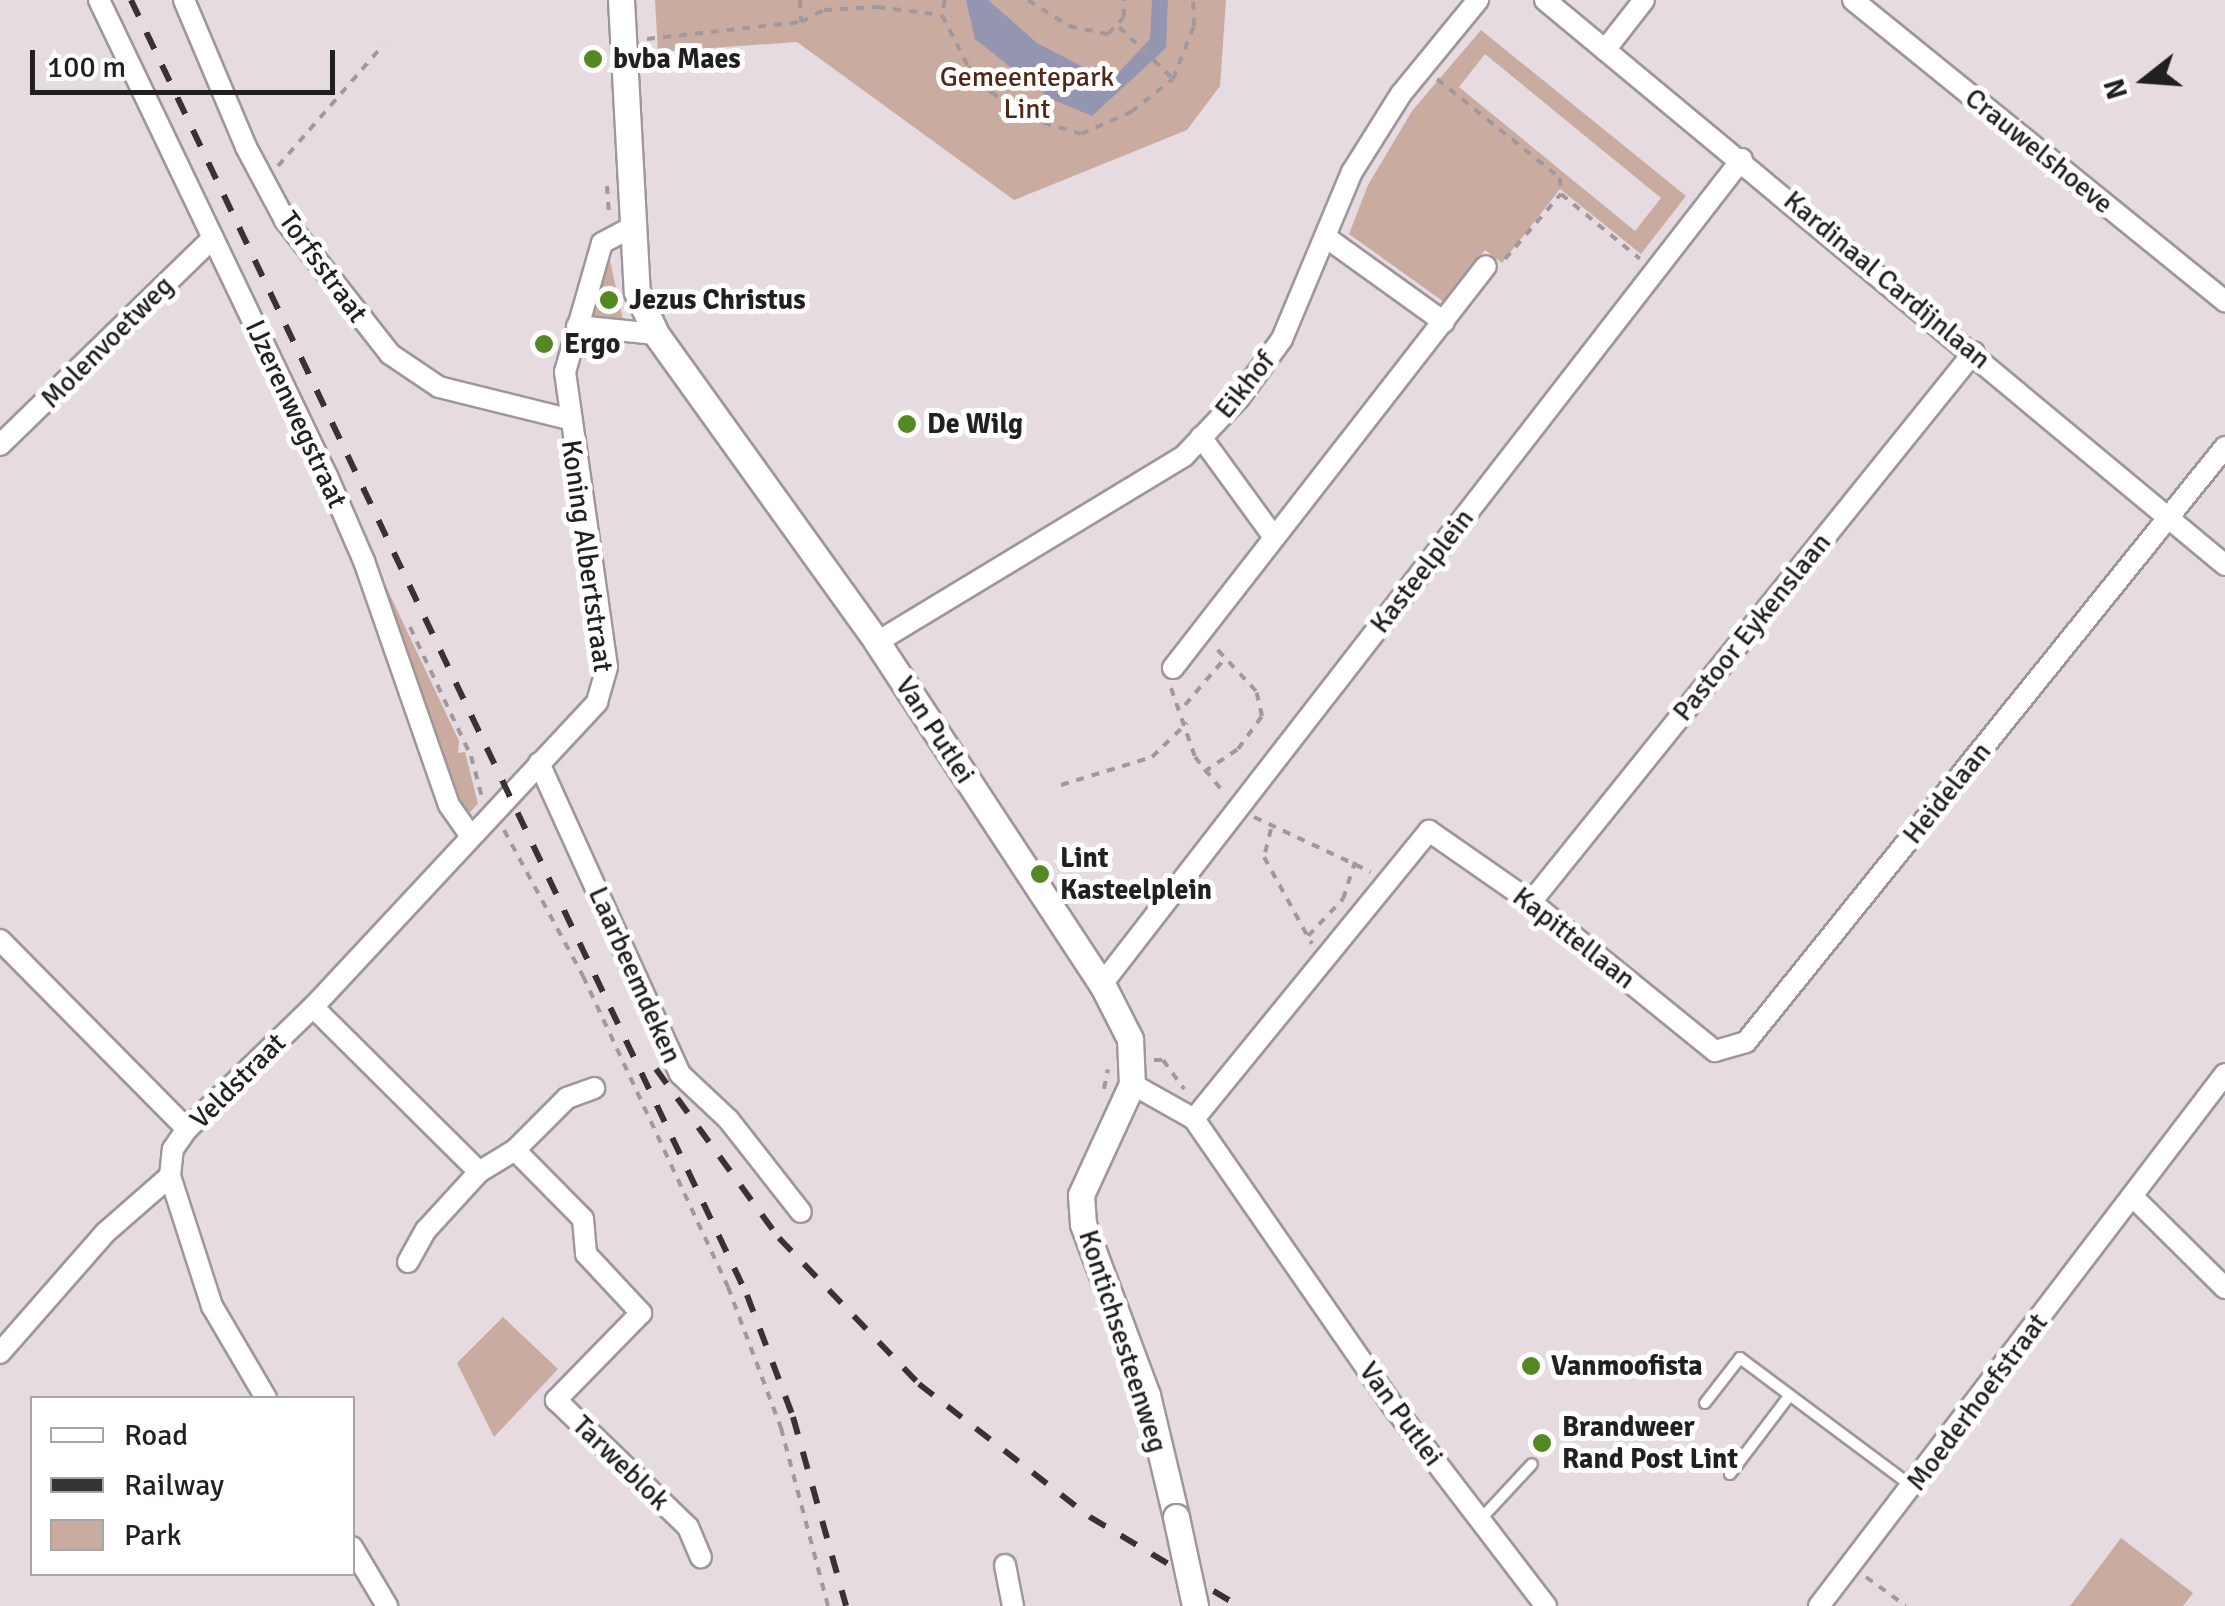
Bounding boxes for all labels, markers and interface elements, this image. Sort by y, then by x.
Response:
scale bar [35,30,340,92]
north arrow [2095,30,2195,130]
place label: bvba Maes [613,42,741,76]
marker: bvba Maes [582,48,604,70]
text: 100 m [47,49,126,86]
park label: Gemeentepark Lint [940,60,1114,126]
text: N [2097,74,2135,103]
street label: Crauwelshoeve [1958,81,2120,221]
street label: Kardinaal Cardijnlaan [1777,184,1997,376]
street label: Torfsstraat [272,205,374,329]
street label: Molenvoetweg [34,269,180,415]
place label: Jezus Christus [629,283,806,317]
marker: Jezus Christus [598,289,620,311]
street label: IJzerenwegstraat [238,315,354,513]
place label: Ergo [564,327,620,361]
marker: Ergo [533,333,555,355]
street label: Eikhof [1208,345,1282,425]
place label: De Wilg [927,407,1023,441]
marker: De Wilg [896,413,918,435]
street label: Koning Albertstraat [554,438,620,674]
street label: Kasteelplein [1363,502,1481,640]
street label: Pastoor Eykenslaan [1666,526,1838,728]
street label: Van Putlei [888,670,982,790]
street label: Heidelaan [1896,735,1998,851]
place label: Lint Kasteelplein [1060,841,1212,907]
marker: Lint Kasteelplein [1029,863,1051,885]
street label: Kapittellaan [1506,880,1642,996]
street label: Laarbeemdeken [581,881,689,1069]
street label: Veldstraat [183,1026,293,1136]
street label: Kontichsesteenweg [1071,1226,1175,1456]
street label: Moederhoefstraat [1899,1307,2055,1497]
place label: Vanmoofista [1551,1349,1703,1383]
street label: Van Putlei [1352,1355,1450,1473]
marker: Vanmoofista [1520,1355,1542,1377]
legend [30,1396,355,1576]
street label: Tarweblok [565,1409,677,1517]
place label: Brandweer Rand Post Lint [1562,1410,1738,1476]
text: Road [124,1417,188,1454]
marker: Brandweer Rand Post Lint [1531,1432,1553,1454]
text: Railway [124,1467,224,1504]
text: Park [124,1517,182,1554]

